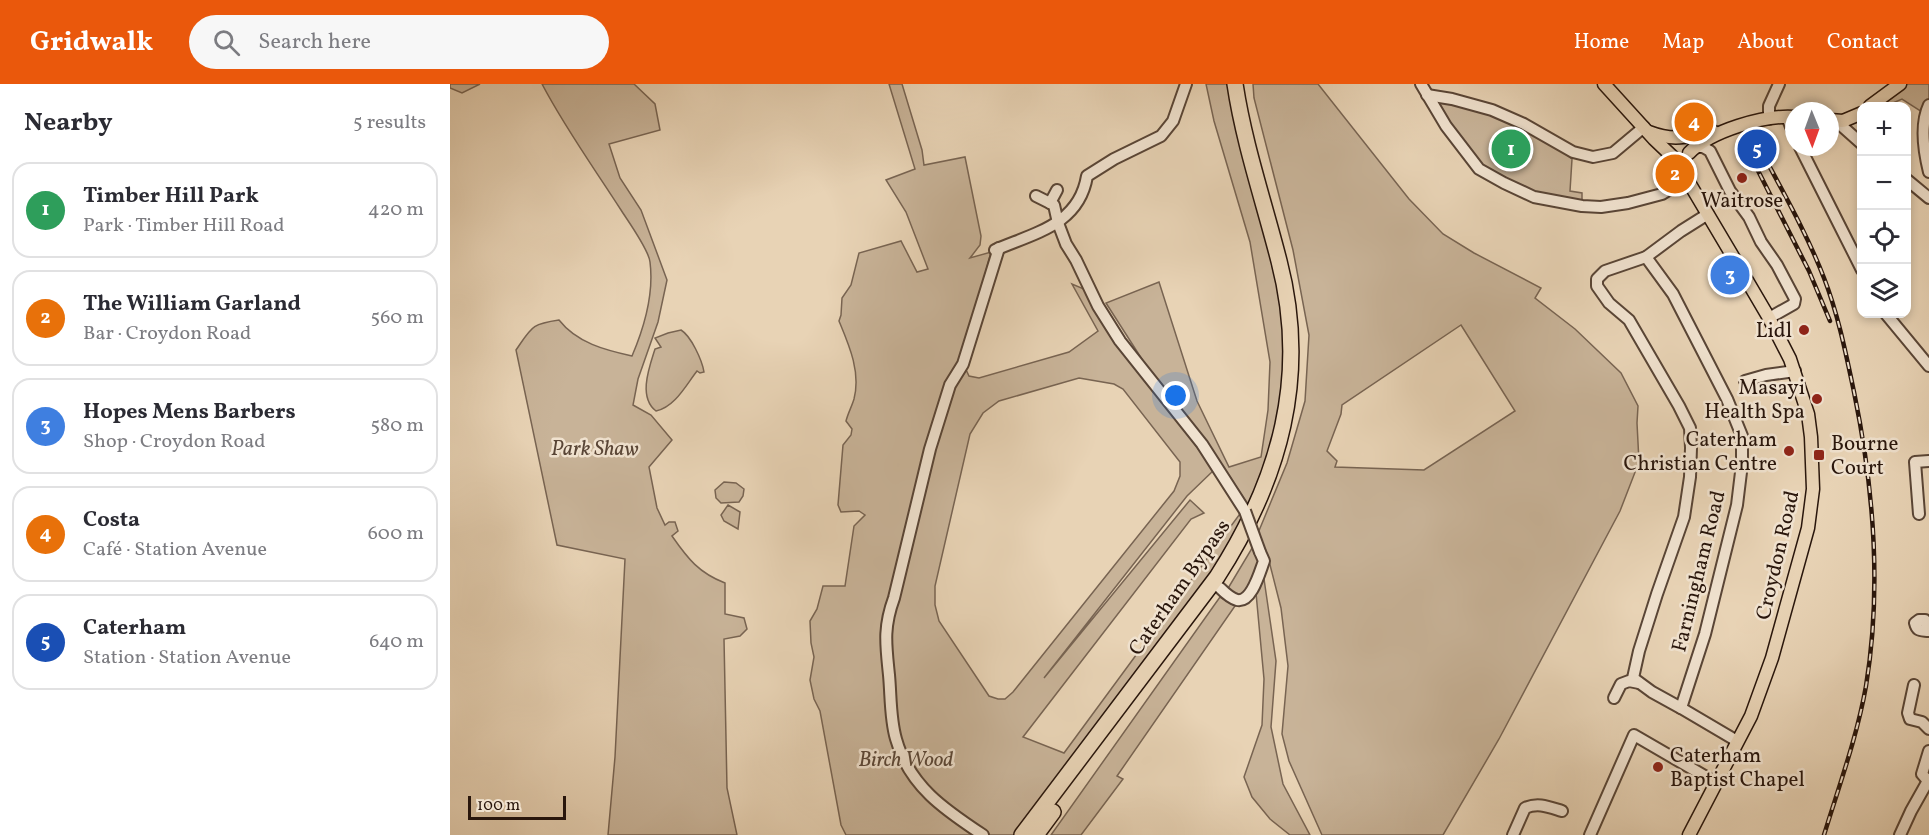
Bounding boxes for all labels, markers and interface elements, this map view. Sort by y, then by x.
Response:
search box [189,15,609,69]
text: Gridwalk [30,23,153,62]
icon: search [210,26,243,59]
text: Search here [258,27,371,58]
text: Home [1574,28,1629,57]
text: Map [1662,28,1704,57]
text: About [1737,28,1794,57]
text: Contact [1827,28,1899,57]
pin: 4 [1674,99,1714,144]
north arrow [1785,102,1839,156]
map controls [1857,102,1911,318]
button: + [1857,102,1911,156]
text: Nearby [24,105,113,141]
text: 5 results [353,109,426,137]
pin: 1 [1492,126,1530,172]
pin: 5 [1738,126,1776,172]
pin: 2 [1656,152,1694,196]
button: − [1857,156,1911,210]
marker: Waitrose [1735,171,1749,185]
text: Timber Hill Park [83,181,259,212]
place label: Waitrose [1701,187,1783,216]
text: 1 [41,196,50,224]
text: 420 m [368,196,424,224]
button: locate [1857,210,1911,264]
text: Park · Timber Hill Road [83,212,285,240]
pin: 3 [1710,252,1750,297]
button: layers [1857,264,1911,318]
text: The William Garland [83,289,301,320]
text: 2 [40,304,51,332]
text: 560 m [371,304,424,332]
place label: Lidl [1756,317,1792,346]
text: Bar · Croydon Road [83,320,251,348]
marker: Lidl [1797,323,1811,337]
place label: Masayi Health Spa [1704,374,1805,427]
your location [1161,381,1190,410]
marker: Masayi Health Spa [1810,392,1824,406]
text: Hopes Mens Barbers [83,397,296,428]
text: 3 [40,412,51,440]
text: 580 m [371,412,424,440]
place label: Caterham Christian Centre [1623,426,1777,479]
text: Shop · Croydon Road [83,428,266,456]
place label: Bourne Court [1831,430,1898,483]
park label: Park Shaw [551,435,639,464]
marker: Caterham Christian Centre [1782,444,1796,458]
marker: Bourne Court [1812,448,1826,462]
street label: Farningham Road [1665,488,1734,655]
street label: Croydon Road [1750,488,1807,623]
text: Costa [83,505,140,536]
street label: Caterham Bypass [1122,514,1238,662]
text: 4 [39,520,52,548]
text: 600 m [368,520,424,548]
text: Café · Station Avenue [83,536,267,564]
text: Caterham [83,613,186,644]
text: 5 [41,628,50,656]
text: 640 m [369,628,424,656]
text: Station · Station Avenue [83,644,291,672]
place label: Caterham Baptist Chapel [1670,742,1805,795]
park label: Birch Wood [859,746,953,775]
marker: Caterham Baptist Chapel [1651,760,1665,774]
scale bar [468,793,566,820]
text: 100 m [477,795,520,817]

